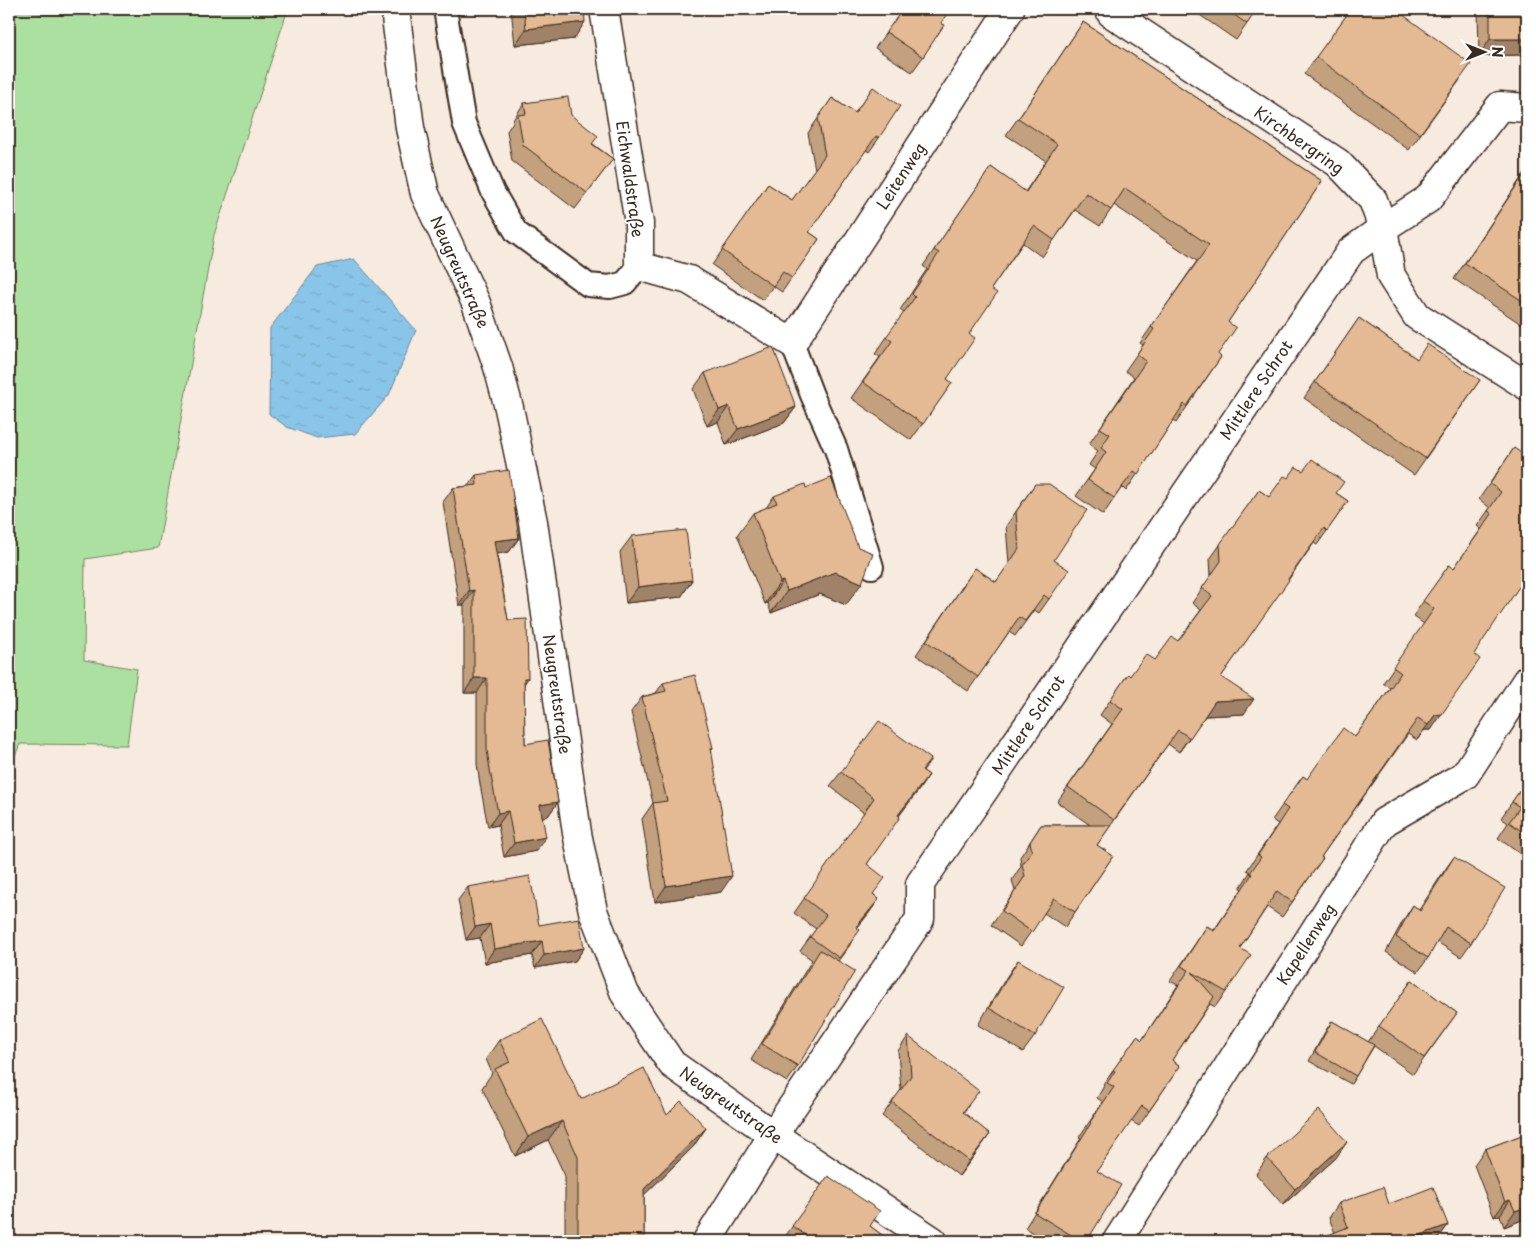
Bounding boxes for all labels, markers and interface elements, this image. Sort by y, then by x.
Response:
north arrow [1458,28,1508,78]
text: N [1487,46,1508,58]
street label: Kirchbergring [1250,99,1349,179]
street label: Eichwaldstraße [611,119,651,239]
street label: Leitenweg [870,137,931,214]
street label: Neugreutstraße [425,212,496,332]
street label: Mittlere Schrot [1213,334,1298,444]
street label: Neugreutstraße [538,632,578,755]
street label: Mittlere Schrot [985,669,1070,779]
street label: Kapellenweg [1270,898,1341,989]
street label: Neugreutstraße [675,1060,788,1149]

